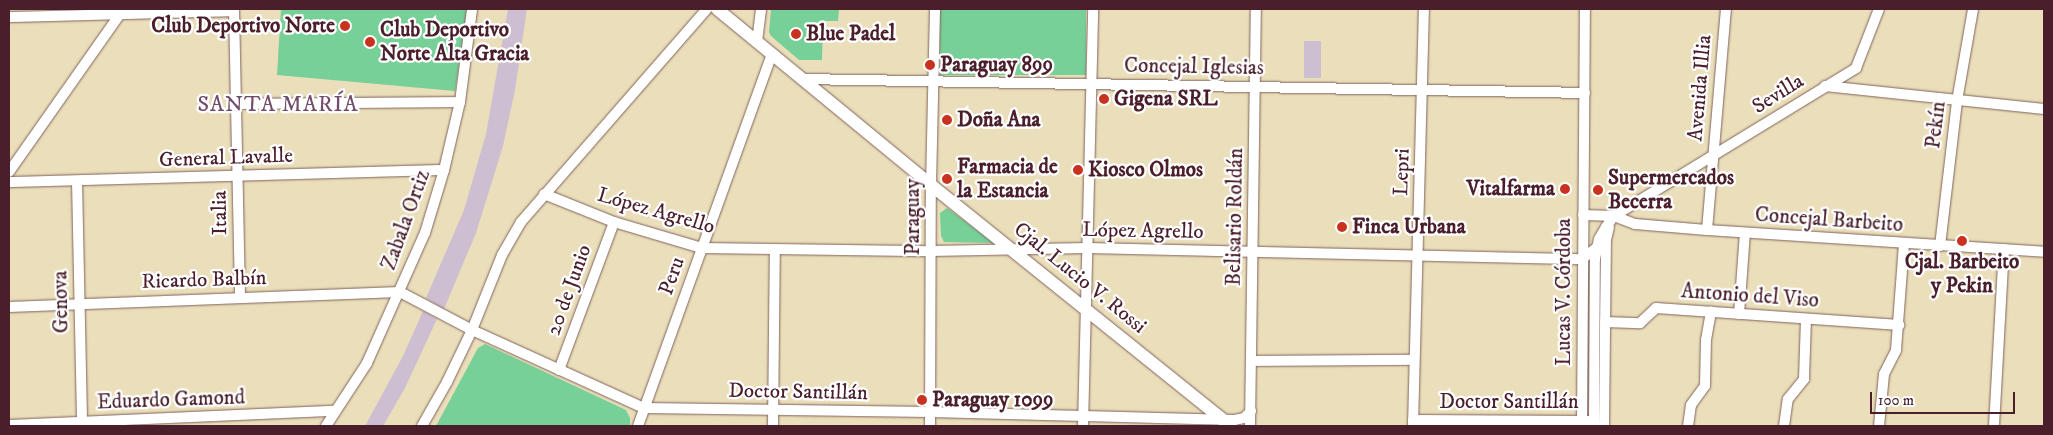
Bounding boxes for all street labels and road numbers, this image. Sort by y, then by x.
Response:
street label: Avenida Illia [1683,34,1717,142]
street label: Concejal Iglesias [1124,53,1264,81]
street label: Sevilla [1748,69,1808,119]
street label: Pekín [1921,100,1951,150]
street label: General Lavalle [159,143,293,173]
street label: Belisario Roldán [1221,148,1249,286]
street label: Lepri [1389,148,1415,196]
street label: Zabala Ortiz [376,166,436,274]
street label: Paraguay [900,179,926,255]
street label: López Agrello [594,182,718,240]
street label: Italia [207,190,233,236]
street label: Concejal Barbeito [1754,202,1904,238]
street label: Cjal. Lucio V. Rossi [1009,217,1151,339]
street label: López Agrello [1082,217,1204,245]
street label: Lucas V. Córdoba [1551,218,1577,366]
street label: 20 de Junio [541,241,597,339]
street label: Peru [654,254,690,298]
street label: Ricardo Balbín [141,265,267,295]
street label: Genova [48,270,74,334]
street label: Antonio del Viso [1680,279,1820,313]
street label: Doctor Santillán [728,378,868,406]
street label: Eduardo Gamond [96,385,246,415]
street label: Doctor Santillán [1439,389,1579,415]

